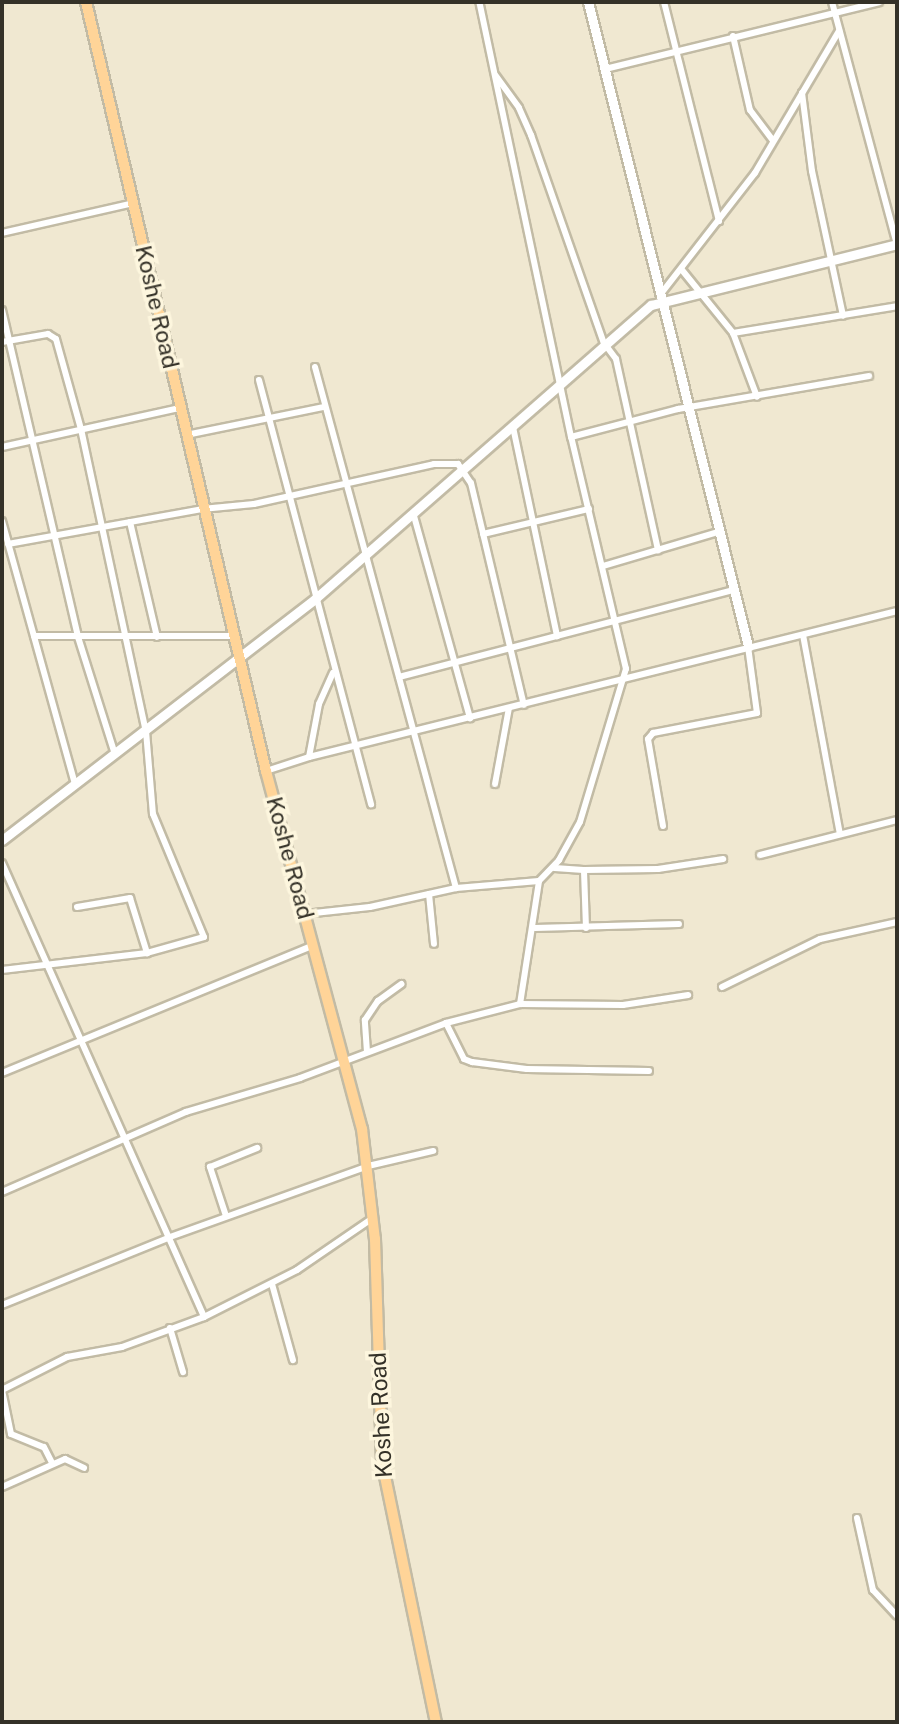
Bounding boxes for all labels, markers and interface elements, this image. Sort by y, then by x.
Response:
street label: Koshe Road [129,243,185,371]
street label: Koshe Road [260,794,320,922]
street label: Koshe Road [364,1351,398,1479]

